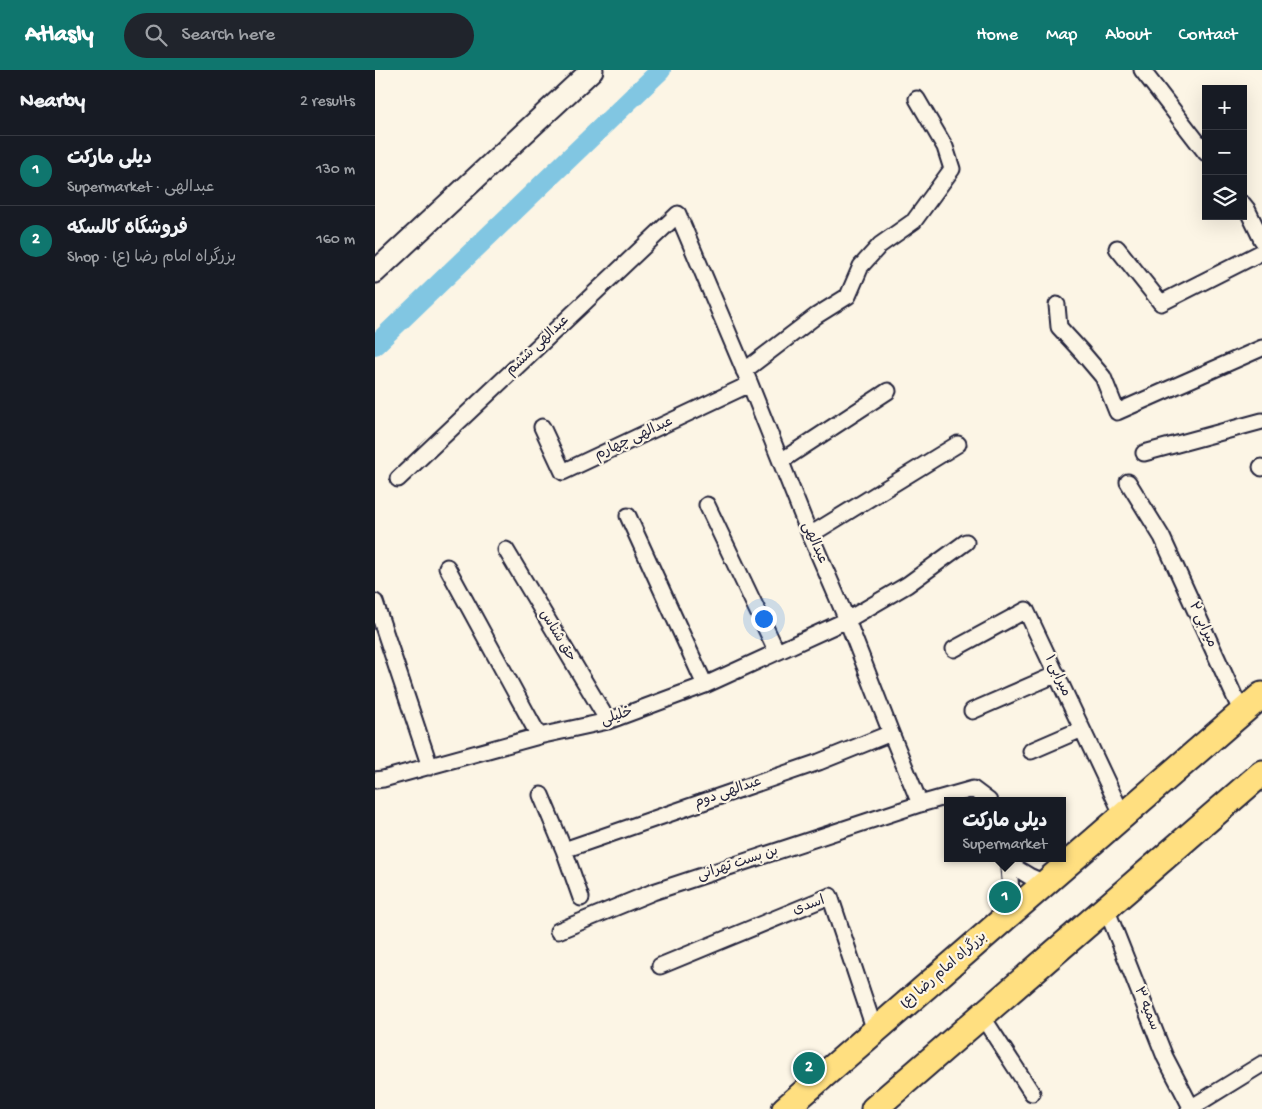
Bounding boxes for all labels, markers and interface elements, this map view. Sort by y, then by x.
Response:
search box [124,13,474,58]
text: Atlasly [25,21,94,50]
icon: search [142,21,170,49]
text: Search here [182,24,275,47]
text: Home [976,25,1018,46]
text: Map [1046,25,1077,46]
text: About [1105,25,1151,46]
text: Contact [1179,25,1237,46]
map controls [1202,85,1247,220]
button: + [1202,85,1247,130]
text: Nearby [20,90,85,115]
text: 2 results [300,93,355,112]
button: − [1202,130,1247,175]
text: دیلی مارکت [67,148,152,171]
text: 1 [33,161,39,180]
text: 130 m [316,161,355,180]
button: layers [1202,175,1247,220]
text: Supermarket · عبدالهی [67,179,214,198]
text: فروشگاه کالسکه [67,218,188,241]
text: 2 [32,231,40,250]
text: 160 m [316,231,355,250]
text: Shop · بزرگراه امام رضا (ع) [67,249,236,268]
street label: عبدالهی ششم [503,312,573,380]
street label: عبدالهی چهارم [592,413,676,465]
street label: عبدالهی [797,519,831,567]
street label: میرابی ۲ [1184,600,1220,650]
your location [751,606,777,632]
street label: حق شناس [535,607,579,665]
street label: میرابی ۱ [1040,653,1074,699]
street label: خلیلی [599,704,635,730]
street label: عبدالهی دوم [692,774,764,812]
popup [944,797,1066,862]
text: دیلی مارکت [963,811,1047,834]
text: Supermarket [963,836,1047,855]
street label: بن بست تهرانی [695,843,781,885]
pin: 1 [989,878,1021,916]
street label: اسدی [791,893,827,919]
street label: بزرگراه امام رضا (ع) [896,927,991,1013]
street label: سمیه ۳ [1130,985,1162,1033]
pin: 2 [793,1049,825,1087]

